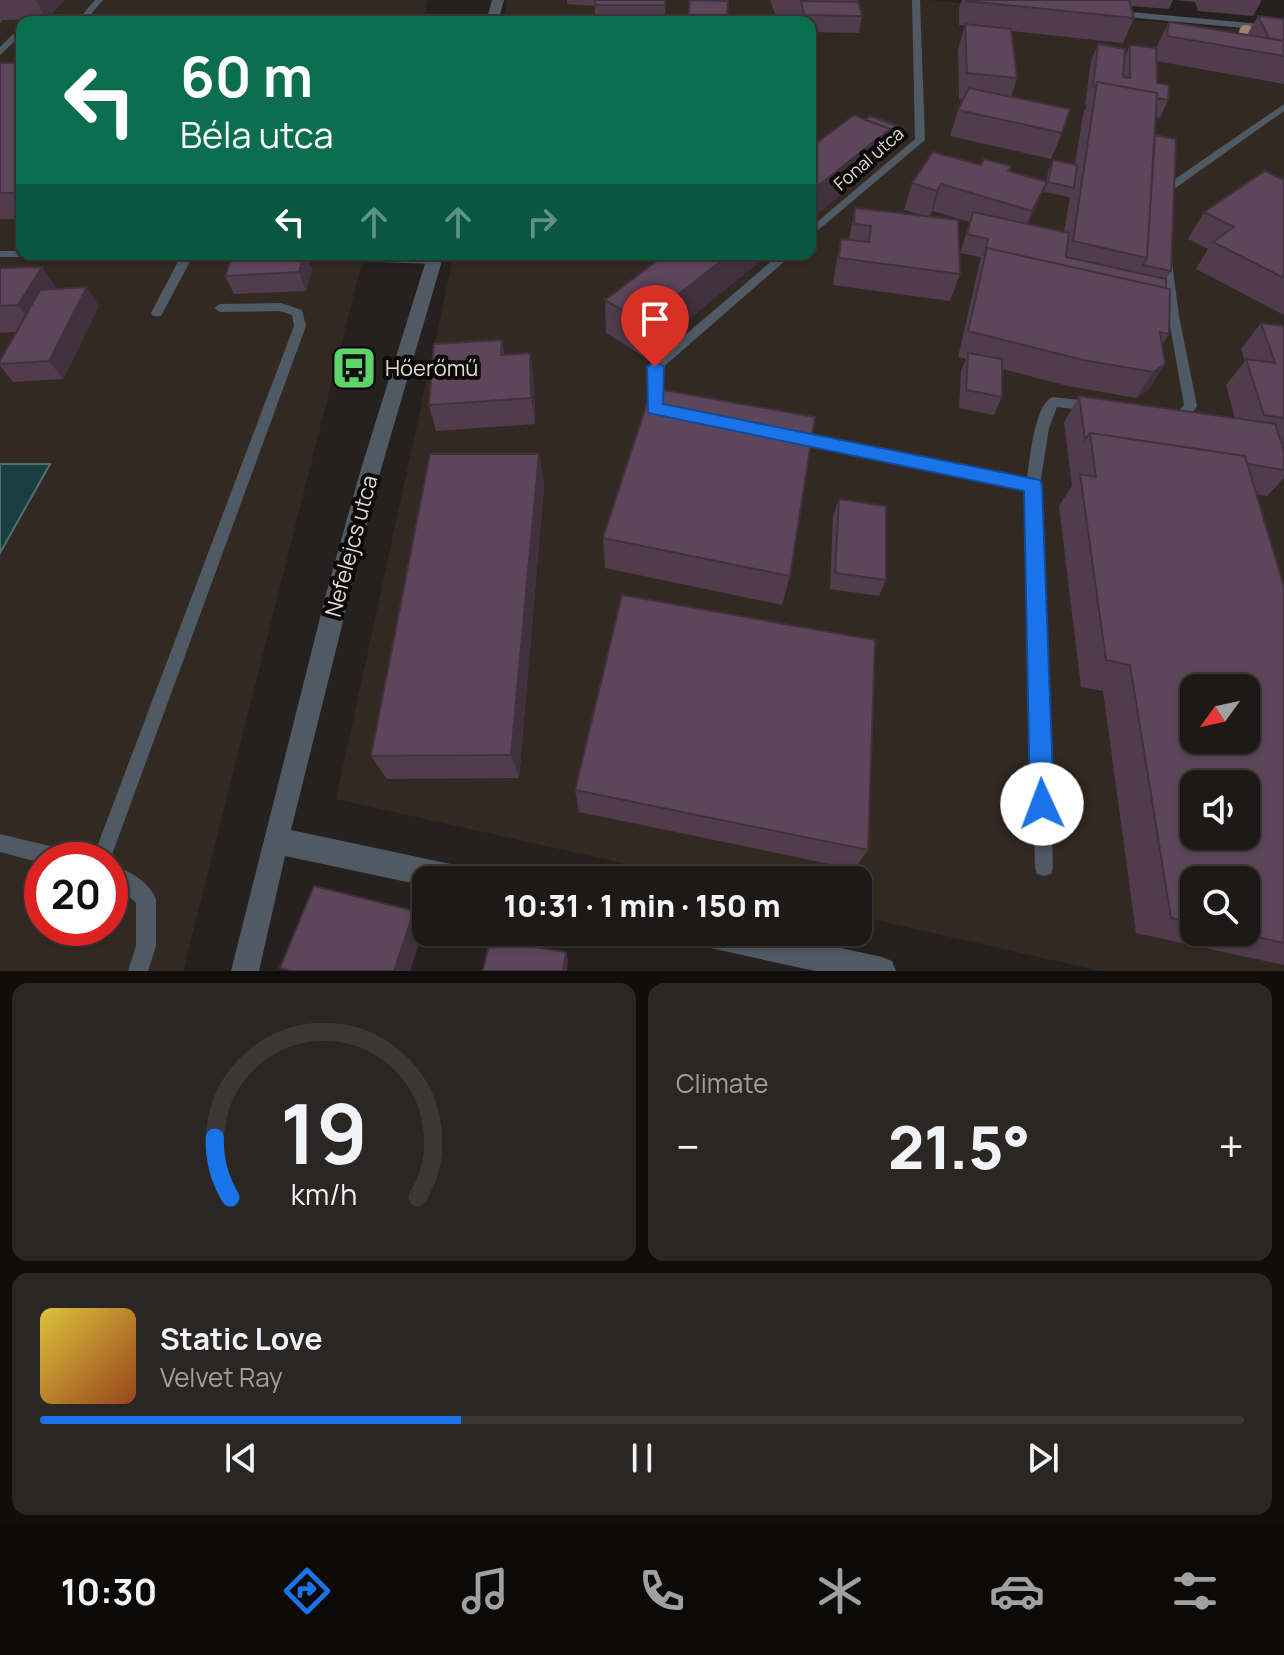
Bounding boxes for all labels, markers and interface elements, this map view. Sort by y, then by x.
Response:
text: 60 m [180,37,313,114]
icon: left [48,48,152,152]
text: Béla utca [180,110,334,159]
street label: Fonal utca [828,121,908,195]
icon: left [268,200,312,244]
icon: ahead [352,200,396,244]
icon: ahead [436,200,480,244]
icon: right [520,200,564,244]
pin [621,285,689,367]
icon: arrive [633,297,677,341]
bus stop icon: Hőerőmű [330,344,378,392]
place label: Hőerőmű [385,353,478,383]
street label: Nefelejcs utca [318,472,384,620]
north arrow [1180,674,1260,754]
map controls [1180,674,1260,946]
position arrow [1000,762,1084,846]
button: sound [1180,770,1260,850]
speed limit sign: 20 [24,842,128,946]
button: search [1180,866,1260,946]
text: 10:31 · 1 min · 150 m [504,885,780,926]
text: Climate [676,1065,768,1101]
text: 19 [280,1075,368,1189]
text: 21.5° [888,1105,1031,1187]
text: − [676,1116,700,1176]
text: + [1219,1116,1244,1176]
text: km/h [291,1175,357,1214]
text: Static Love [160,1318,323,1359]
text: Velvet Ray [160,1359,283,1395]
icon: previous [219,1436,263,1480]
icon: pause [620,1436,664,1480]
icon: next [1021,1436,1065,1480]
icon: directions [279,1563,335,1619]
icon: music [457,1563,513,1619]
icon: phone [634,1563,690,1619]
icon: climate [812,1563,868,1619]
icon: car [989,1563,1045,1619]
icon: filters [1167,1563,1223,1619]
text: 10:30 [61,1567,157,1616]

